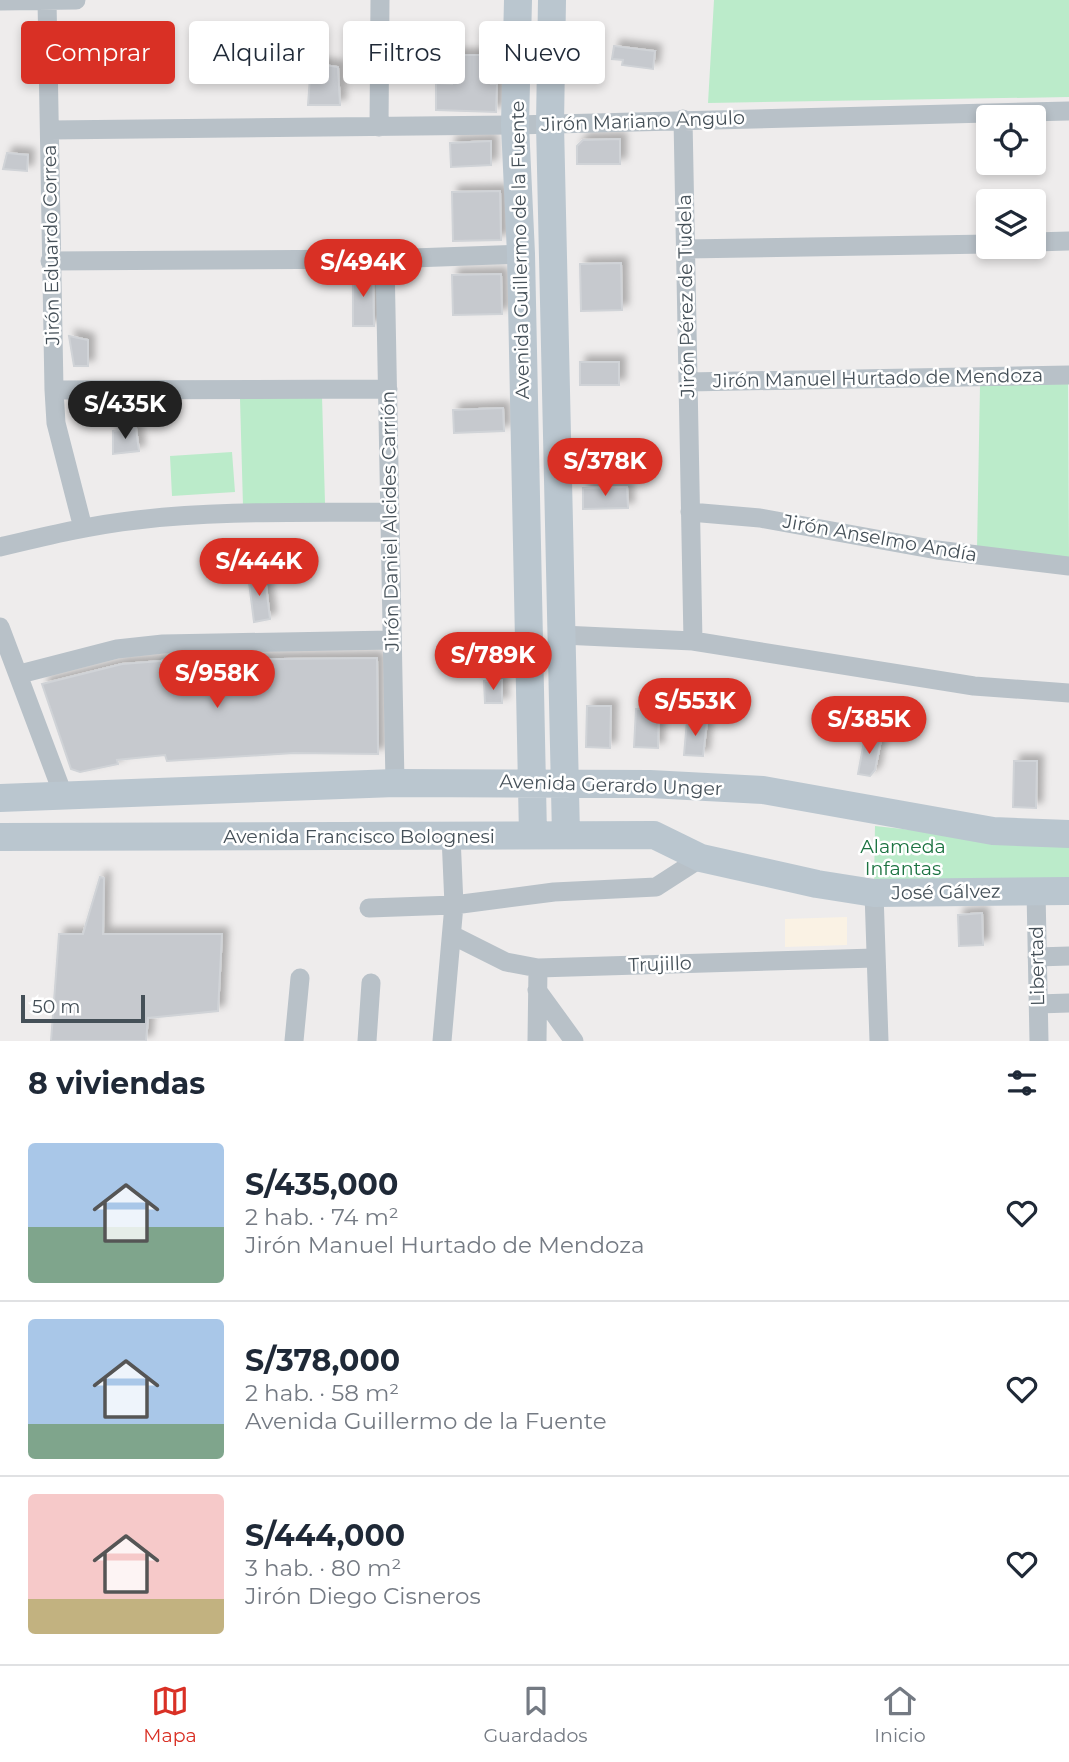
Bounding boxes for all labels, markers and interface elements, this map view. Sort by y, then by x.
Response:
chip: Comprar [21,21,175,84]
chip: Alquilar [189,21,329,84]
chip: Filtros [343,21,465,84]
chip: Nuevo [479,21,605,84]
street label: Avenida Guillermo de la Fuente [506,100,534,400]
map controls [976,105,1046,259]
button: locate [976,105,1046,175]
street label: Jirón Mariano Angulo [540,106,745,136]
street label: Jirón Eduardo Correa [38,145,64,346]
button: layers [976,189,1046,259]
street label: Jirón Pérez de Tudela [673,194,699,399]
pin: S/494K [306,240,420,299]
text: S/494K [320,248,406,276]
street label: Jirón Manuel Hurtado de Mendoza [712,364,1043,392]
pin: S/435K [68,382,182,441]
text: S/435K [84,390,166,418]
street label: Jirón Daniel Alcides Carrión [376,391,404,652]
pin: S/378K [548,438,662,498]
text: S/378K [563,447,647,475]
street label: Jirón Anselmo Andía [780,509,979,566]
pin: S/444K [202,538,316,598]
text: S/444K [216,547,302,575]
pin: S/789K [436,632,550,692]
text: S/789K [451,641,535,669]
pin: S/958K [160,650,274,710]
text: S/958K [175,659,259,687]
pin: S/553K [638,678,752,738]
text: S/553K [654,687,736,715]
pin: S/385K [812,696,926,756]
text: S/385K [827,705,911,733]
street label: Avenida Gerardo Unger [499,770,723,800]
street label: Avenida Francisco Bolognesi [223,825,495,848]
park label: Alameda Infantas [860,835,946,880]
street label: José Gálvez [890,880,1001,904]
street label: Libertad [1025,926,1049,1006]
street label: Trujillo [628,951,692,977]
scale bar [21,992,145,1024]
text: 50 m [32,995,80,1018]
icon: filters [1003,1064,1041,1102]
text: 8 viviendas [28,1065,205,1102]
text: S/435,000 [245,1166,398,1203]
icon: home [84,1171,168,1255]
icon: heart [1003,1194,1041,1232]
text: 2 hab. · 74 m² [245,1203,399,1231]
text: Jirón Manuel Hurtado de Mendoza [245,1231,645,1259]
text: S/378,000 [245,1342,400,1379]
icon: home [84,1347,168,1431]
icon: heart [1003,1370,1041,1408]
text: 2 hab. · 58 m² [245,1379,399,1407]
text: Avenida Guillermo de la Fuente [245,1407,607,1435]
text: S/444,000 [245,1517,405,1554]
icon: home [84,1522,168,1606]
icon: heart [1003,1545,1041,1583]
text: 3 hab. · 80 m² [245,1554,401,1582]
text: Jirón Diego Cisneros [245,1582,481,1610]
tab: Mapa [143,1682,197,1747]
tab: Guardados [483,1682,588,1747]
tab: Inicio [874,1682,926,1747]

